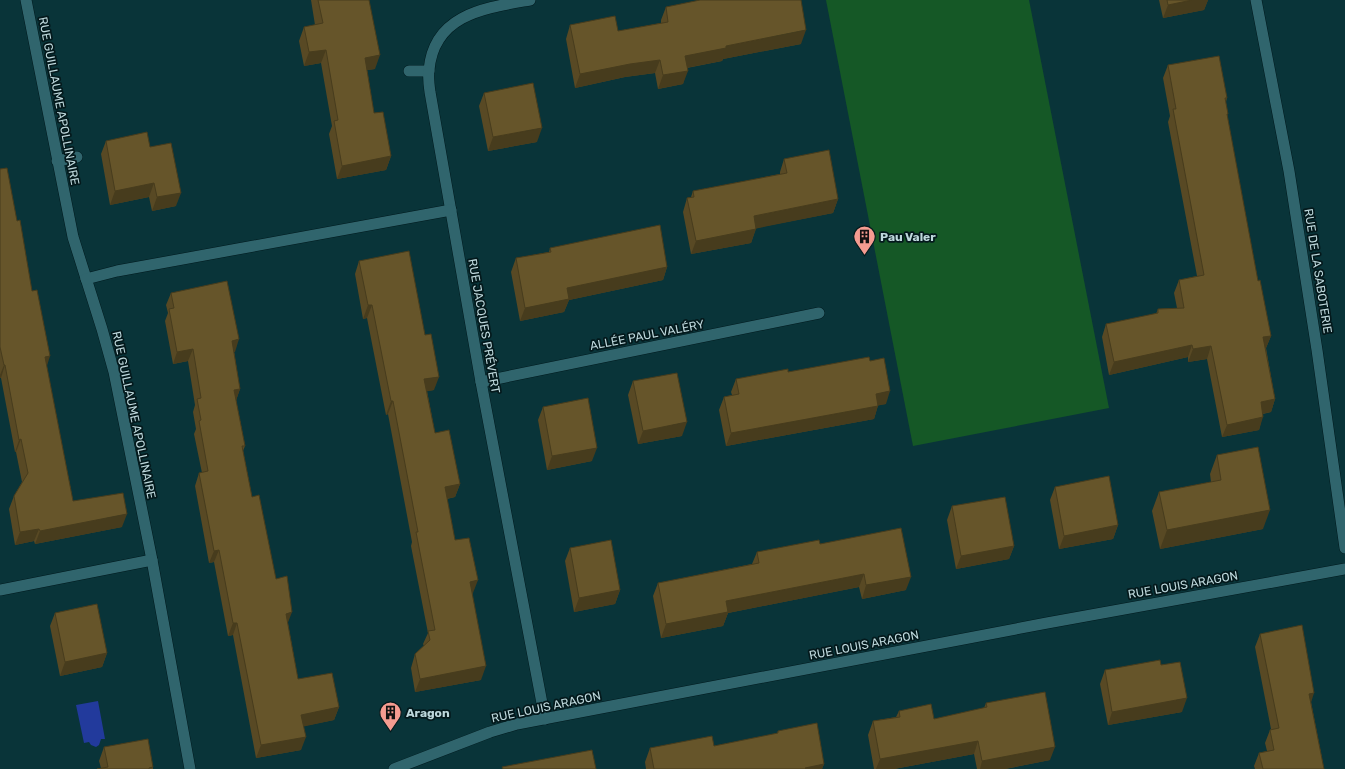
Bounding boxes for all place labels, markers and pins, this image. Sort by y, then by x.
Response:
building icon: Pau Valer [852,224,878,257]
place label: Pau Valer [880,230,936,244]
building icon: Aragon [378,700,404,733]
place label: Aragon [406,706,450,720]

